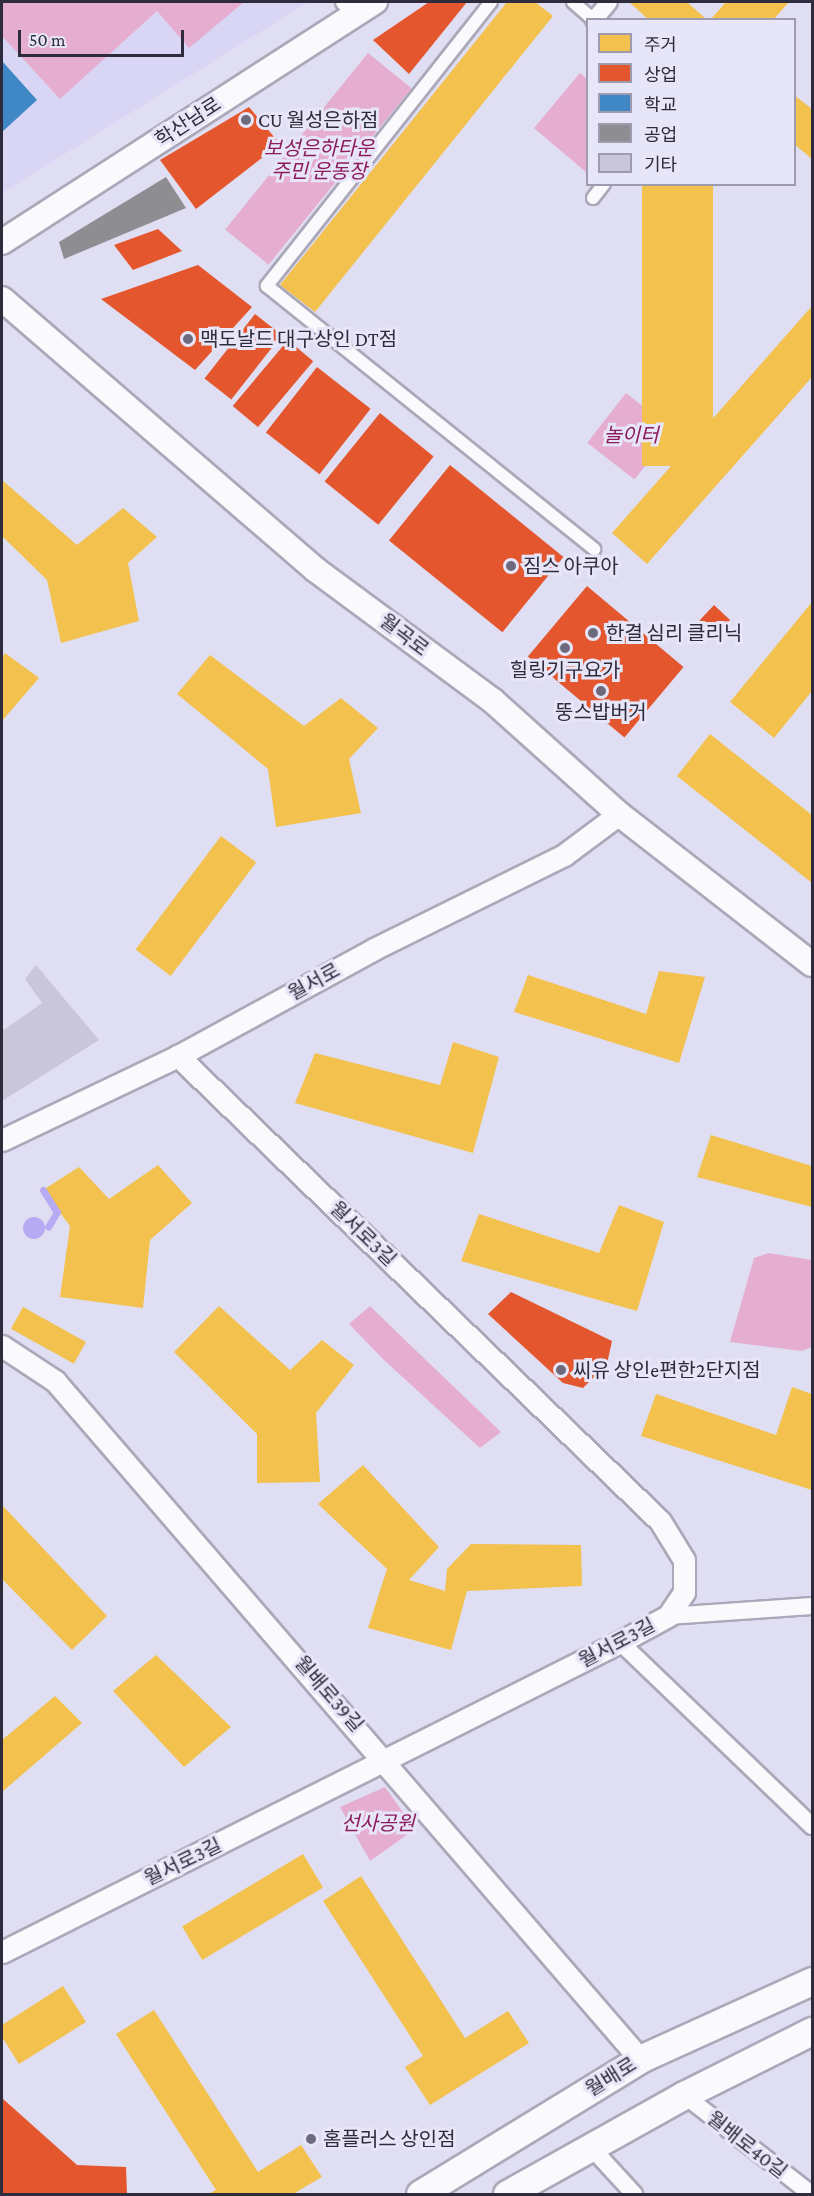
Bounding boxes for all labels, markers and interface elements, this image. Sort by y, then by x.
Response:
scale bar [21,18,188,56]
legend [586,18,796,186]
text: 50 m [29,30,66,50]
text: 주거 [644,35,677,55]
text: 상업 [644,65,677,85]
street label: 학산남로 [151,92,225,152]
text: 학교 [644,95,677,115]
place label: CU 월성은하점 [258,108,379,132]
marker: CU 월성은하점 [239,113,253,127]
text: 공업 [644,125,677,145]
park label: 보성은하타운 주민 운동장 [264,136,374,183]
text: 기타 [644,155,677,175]
place label: 맥도날드 대구상인 DT점 [200,327,397,351]
marker: 맥도날드 대구상인 DT점 [181,332,195,346]
park label: 놀이터 [603,423,659,447]
place label: 짐스 아쿠아 [523,554,619,578]
marker: 짐스 아쿠아 [504,559,518,573]
street label: 월곡로 [375,609,433,661]
place label: 한결 심리 클리닉 [606,621,742,645]
marker: 한결 심리 클리닉 [584,624,602,642]
marker: 힐링기구요가 [558,641,572,655]
place label: 힐링기구요가 [510,658,620,682]
marker: 뚱스밥버거 [594,684,608,698]
place label: 뚱스밥버거 [555,700,647,724]
street label: 월서로 [284,958,344,1006]
street label: 월서로3길 [325,1197,401,1271]
place label: 씨유 상인e편한2단지점 [573,1358,761,1382]
marker: 씨유 상인e편한2단지점 [554,1363,568,1377]
street label: 월서로3길 [575,1613,659,1673]
street label: 월배로39길 [289,1651,369,1737]
park label: 선사공원 [341,1811,415,1835]
street label: 월서로3길 [140,1833,226,1891]
street label: 월배로 [581,2052,641,2102]
street label: 월배로40길 [702,2106,792,2184]
place label: 홈플러스 상인점 [323,2127,456,2151]
marker: 홈플러스 상인점 [304,2132,318,2146]

